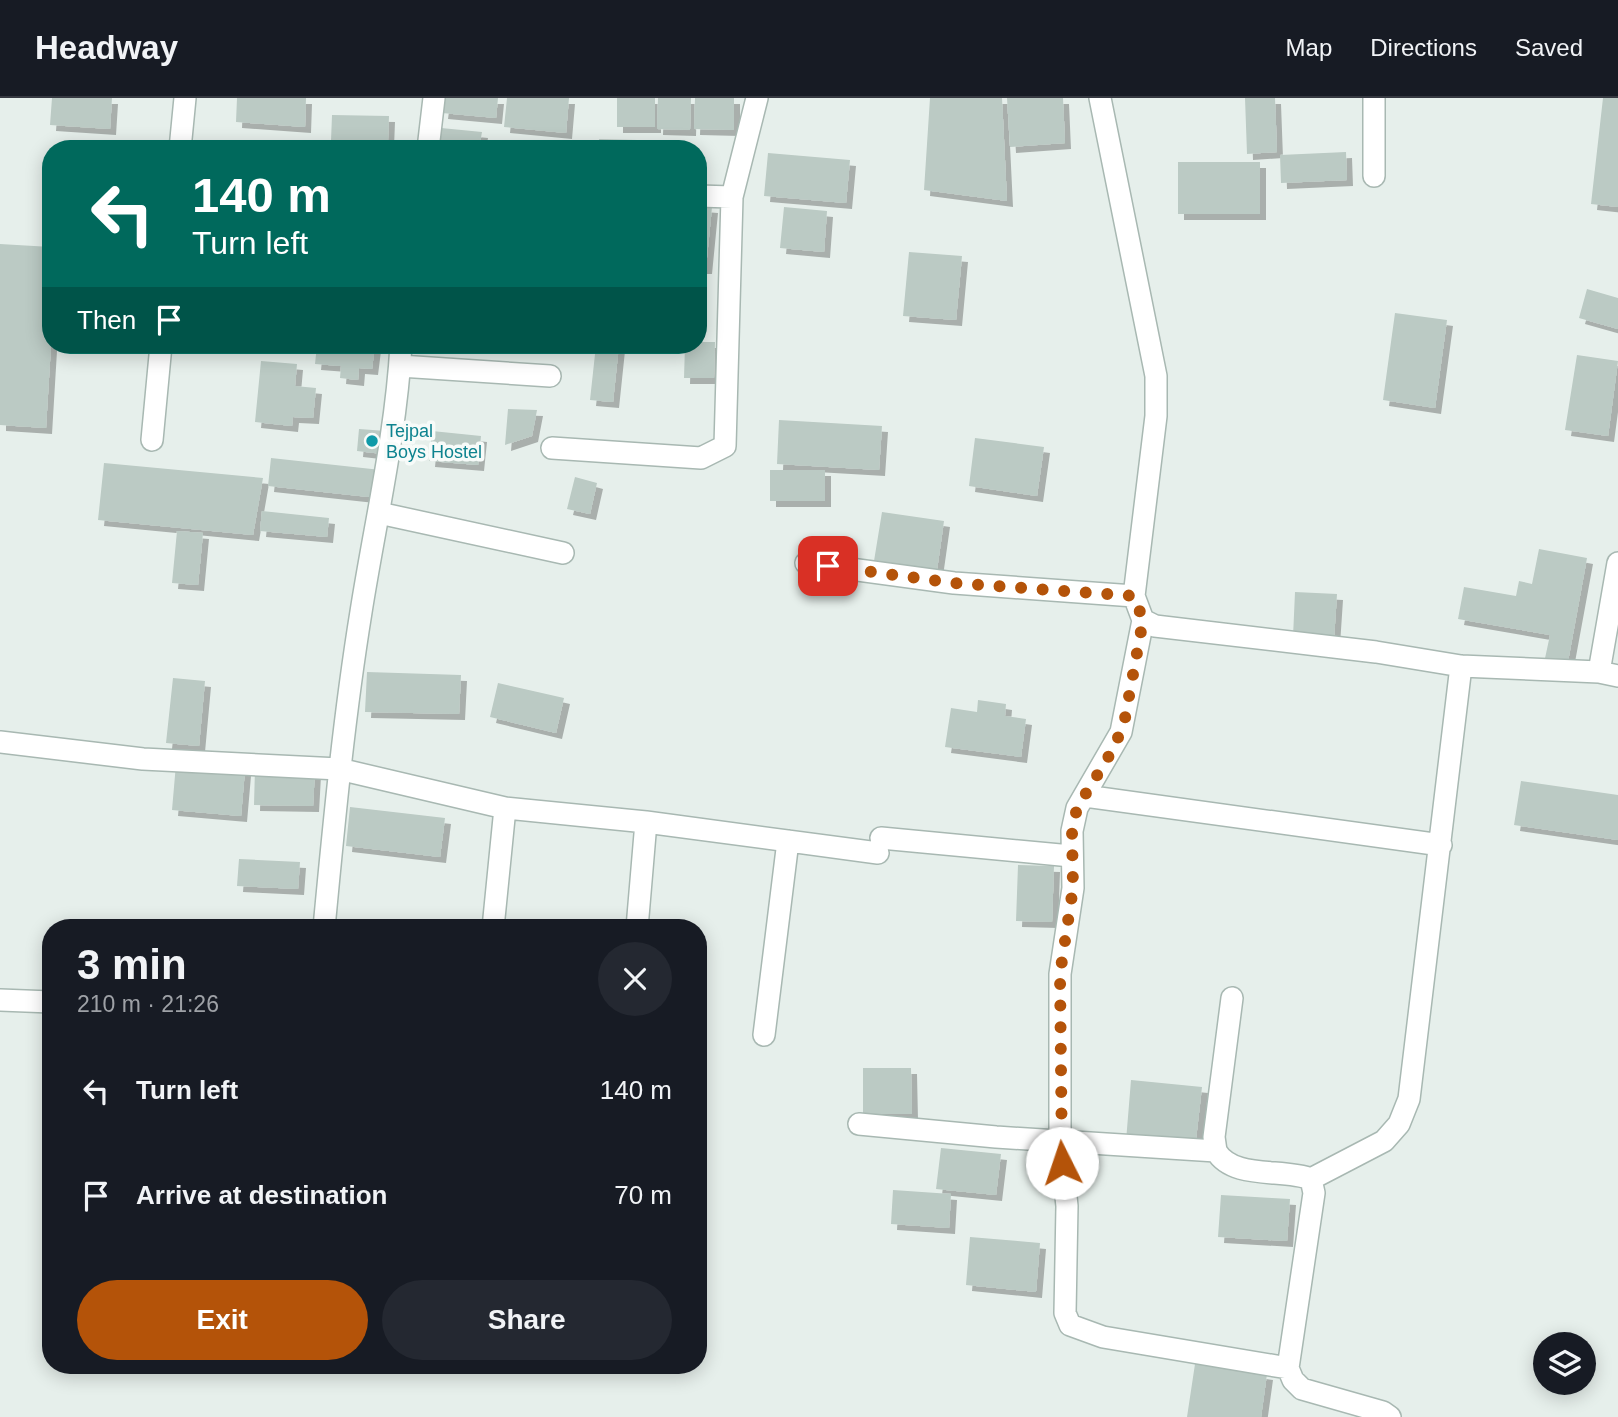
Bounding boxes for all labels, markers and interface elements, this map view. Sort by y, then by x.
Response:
text: Headway [35,29,178,66]
text: Map [1286,34,1332,61]
text: Directions [1370,34,1477,61]
text: Saved [1515,34,1583,61]
icon: left [77,168,168,259]
text: 140 m [192,168,331,222]
text: Turn left [192,225,308,261]
icon: arrive [150,301,188,339]
text: Then [77,305,136,335]
place label: Tejpal Boys Hostel [386,421,482,462]
marker: Tejpal Boys Hostel [364,433,380,449]
pin [798,536,858,596]
icon: arrive [809,547,847,585]
text: 3 min [77,941,187,988]
button: close [598,942,672,1016]
text: 210 m · 21:26 [77,991,219,1017]
icon: left [77,1072,115,1110]
text: Turn left [136,1075,238,1105]
text: 140 m [600,1075,672,1105]
position arrow [1025,1126,1099,1200]
icon: arrive [77,1177,115,1215]
text: Arrive at destination [136,1180,387,1210]
text: 70 m [614,1180,672,1210]
button: Exit [77,1280,368,1360]
button: Share [382,1280,672,1360]
map controls [1533,1332,1596,1395]
button: layers [1533,1332,1596,1395]

